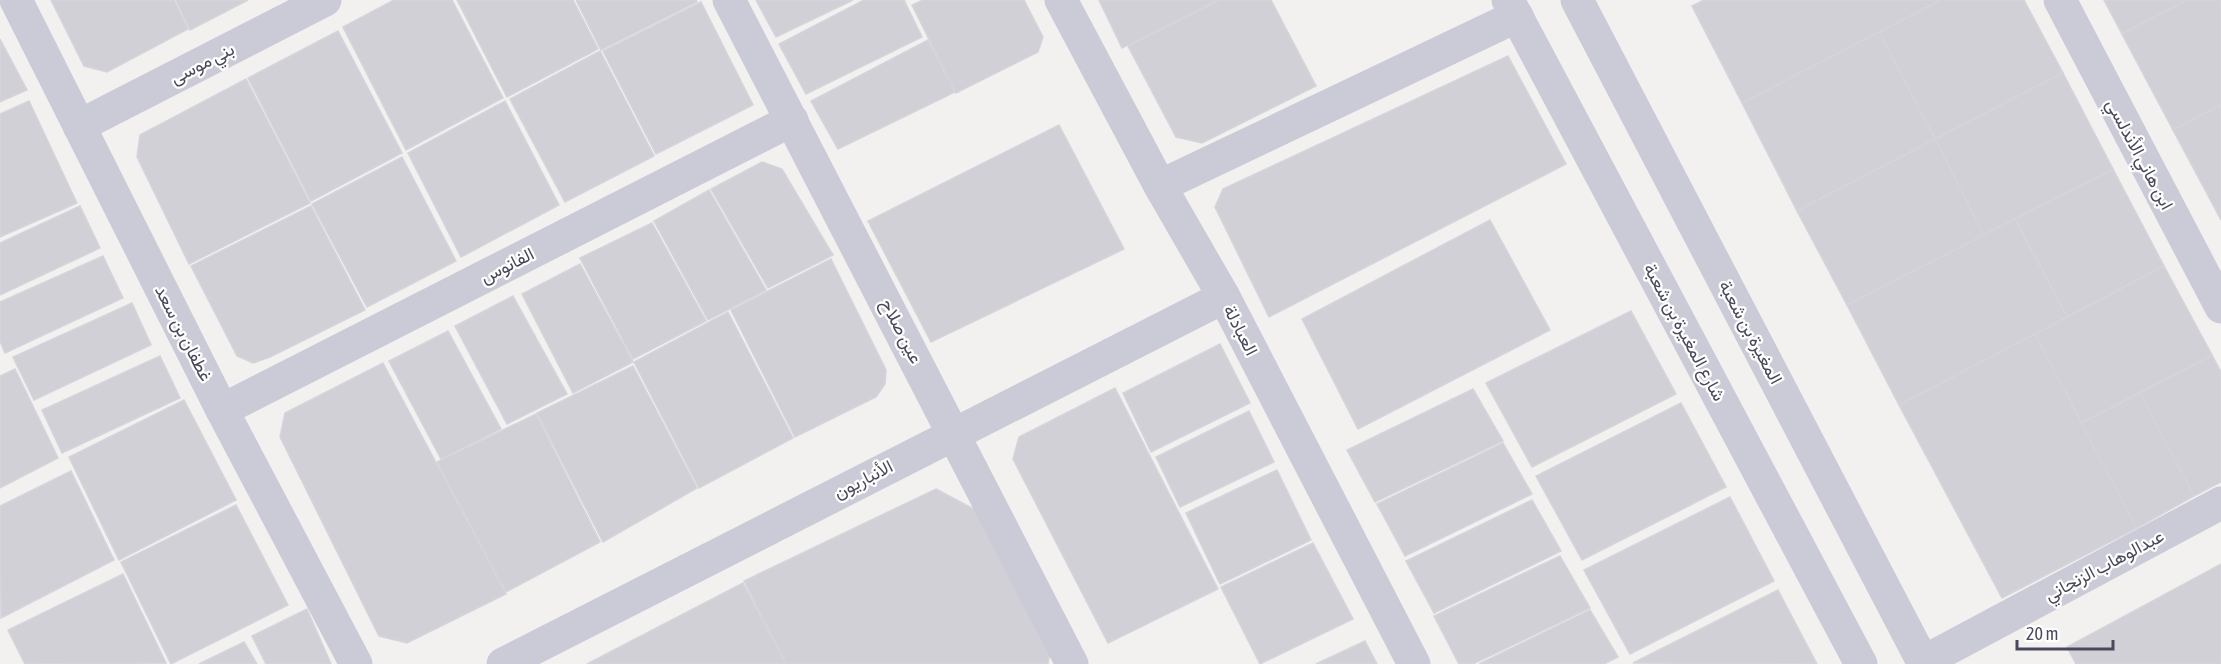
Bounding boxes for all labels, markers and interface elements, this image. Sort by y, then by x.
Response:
street label: بني موسى [166,38,240,92]
street label: ابن هاني الأندلسي [2098,95,2178,215]
street label: الفانوس [477,243,538,288]
street label: شارع المغيرة بن شعبة [1638,260,1730,405]
street label: المغيرة بن شعبة [1714,277,1787,388]
street label: غطفان بن سعد [150,282,217,385]
street label: عين صلاح [875,295,927,368]
street label: العبادلة [1219,301,1263,359]
street label: الأنباريون [830,455,896,504]
street label: عبدالوهاب الزنجاني [2041,525,2170,610]
scale bar [2017,613,2113,651]
text: 20 m [2026,623,2058,644]

